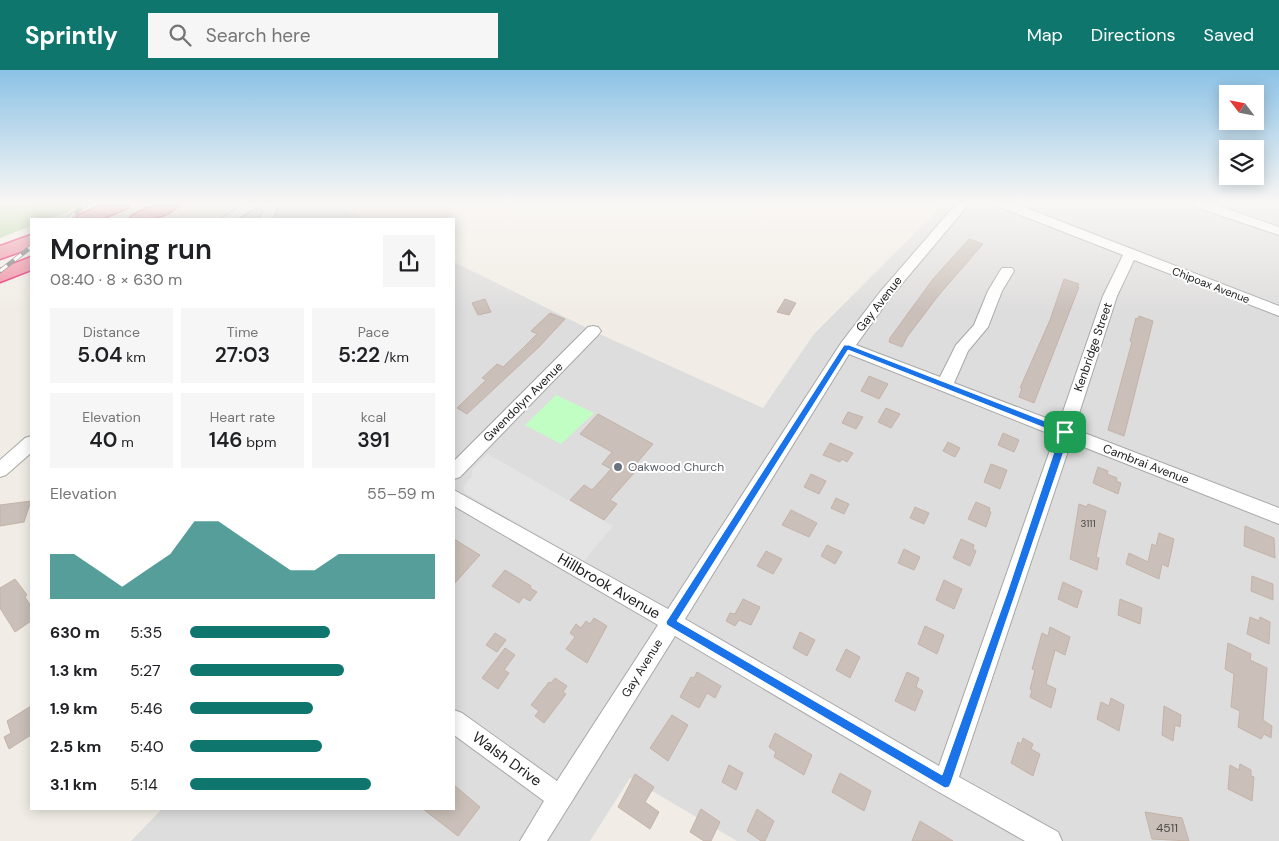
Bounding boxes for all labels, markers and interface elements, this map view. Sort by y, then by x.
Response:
search box [148,13,498,58]
text: Sprintly [25,20,118,51]
icon: search [166,21,194,49]
text: Search here [206,23,311,48]
text: Map [1027,23,1063,47]
text: Directions [1091,23,1176,47]
text: Saved [1204,23,1254,47]
north arrow [1219,85,1264,130]
map controls [1219,85,1264,185]
button: layers [1219,140,1264,185]
text: Morning run [50,231,212,268]
button: share [383,235,435,287]
street label: Chipoax Avenue [1170,264,1252,306]
text: 08:40 · 8 × 630 m [50,269,182,290]
street label: Gay Avenue [852,273,906,335]
street label: Kenbridge Street [1070,300,1116,394]
text: Distance [83,323,140,341]
text: Time [227,323,258,341]
text: Pace [358,323,389,341]
text: 5.04 [77,341,122,369]
text: 27:03 [215,341,270,369]
text: 5:22 [338,341,380,369]
text: km [122,348,146,366]
text: /km [380,348,409,366]
street label: Gwendolyn Avenue [480,359,566,445]
text: Elevation [82,408,141,426]
text: Heart rate [210,408,275,426]
text: kcal [361,408,386,426]
pin [1044,411,1086,453]
icon: arrive [1051,418,1079,446]
text: 40 [89,426,117,454]
text: 146 [209,426,243,454]
text: 391 [357,426,390,454]
text: m [117,433,134,451]
text: bpm [243,433,276,451]
street label: Cambrai Avenue [1101,440,1192,488]
place label: Oakwood Church [628,459,724,475]
marker: Oakwood Church [612,461,624,473]
text: Elevation [50,483,117,504]
text: 55–59 m [367,483,435,504]
house number: 3111 [1080,517,1096,530]
street label: Hillbrook Avenue [554,548,664,624]
text: 630 m [50,622,100,643]
text: 5:35 [130,622,162,643]
street label: Gay Avenue [618,636,666,700]
text: 1.3 km [50,660,98,681]
text: 5:27 [130,660,160,681]
text: 1.9 km [50,698,98,719]
text: 5:46 [130,698,163,719]
street label: Walsh Drive [468,727,546,791]
text: 2.5 km [50,736,101,757]
text: 5:40 [130,736,164,757]
text: 3.1 km [50,774,97,795]
text: 5:14 [130,774,158,795]
house number: 4511 [1156,820,1178,836]

